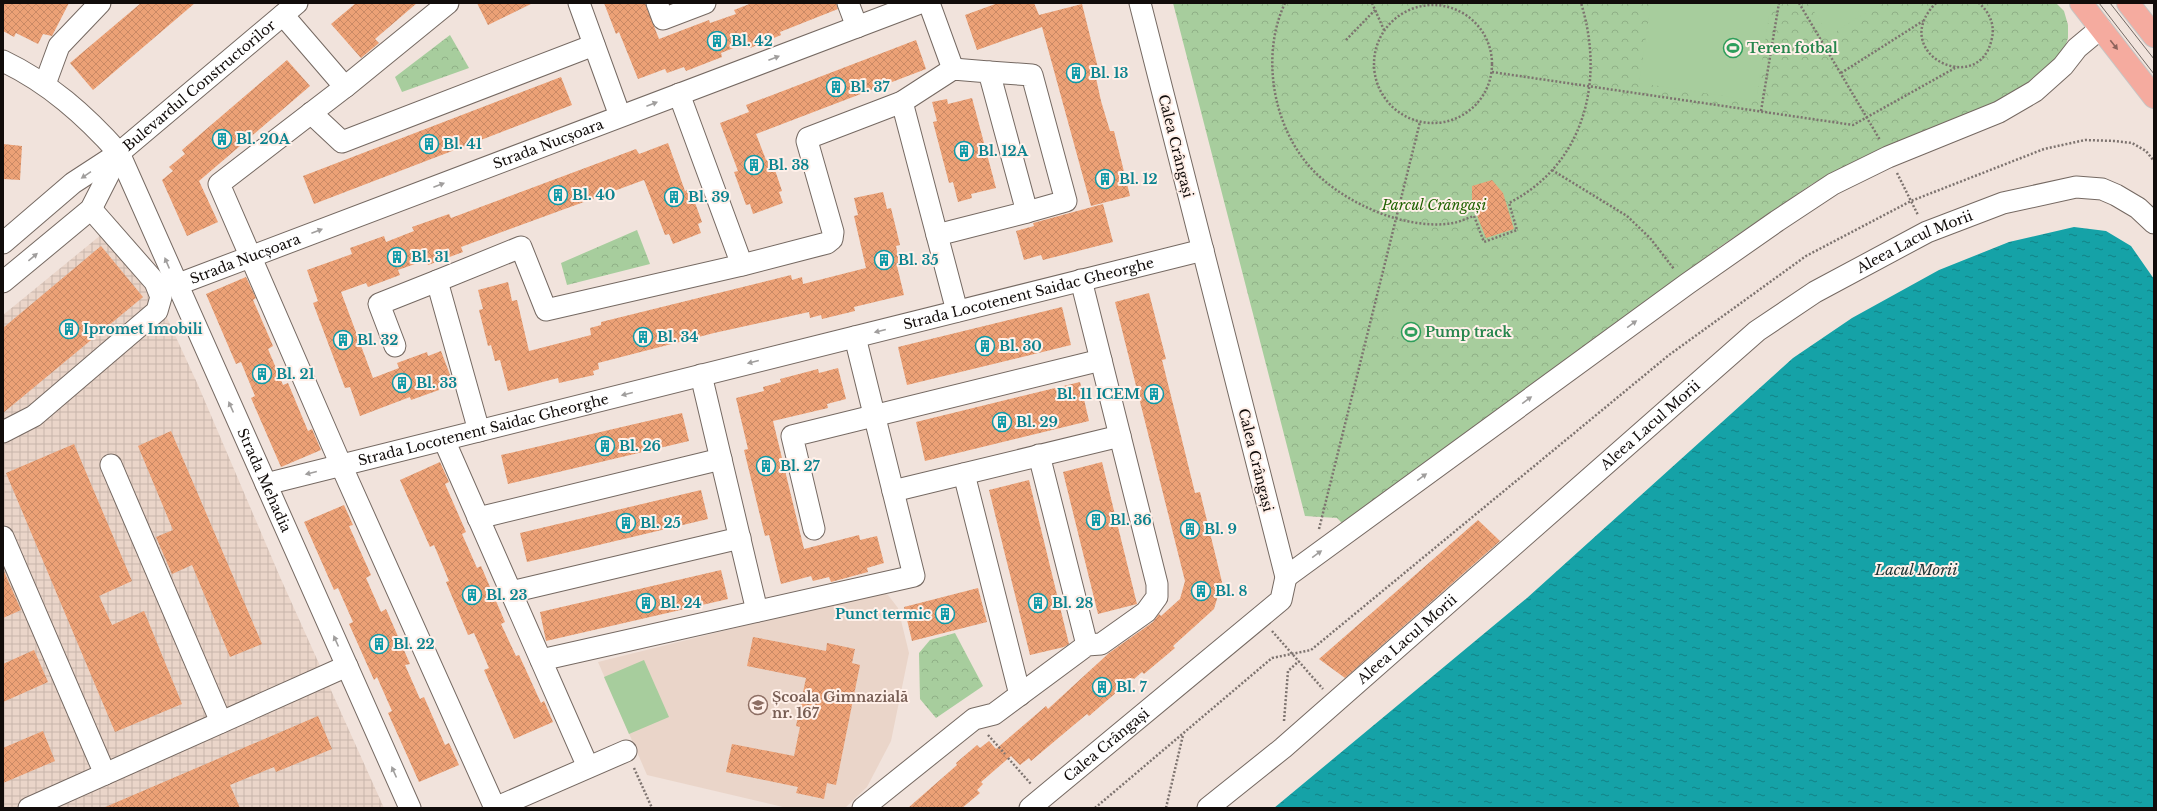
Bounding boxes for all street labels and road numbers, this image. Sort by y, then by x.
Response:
street label: Bulevardul Constructorilor [119,16,280,155]
street label: Calea Crângași [1154,93,1198,200]
street label: Strada Nucșoara [490,115,606,173]
street label: Aleea Lacul Morii [1852,206,1975,278]
street label: Strada Nucșoara [187,230,303,288]
street label: Strada Locotenent Saidac Gheorghe [901,254,1156,334]
street label: Aleea Lacul Morii [1596,376,1704,474]
street label: Strada Locotenent Saidac Gheorghe [356,390,611,470]
street label: Calea Crângași [1234,407,1278,514]
street label: Strada Mehadia [233,425,295,535]
street label: Aleea Lacul Morii [1353,590,1461,688]
street label: Calea Crângași [1060,704,1153,786]

